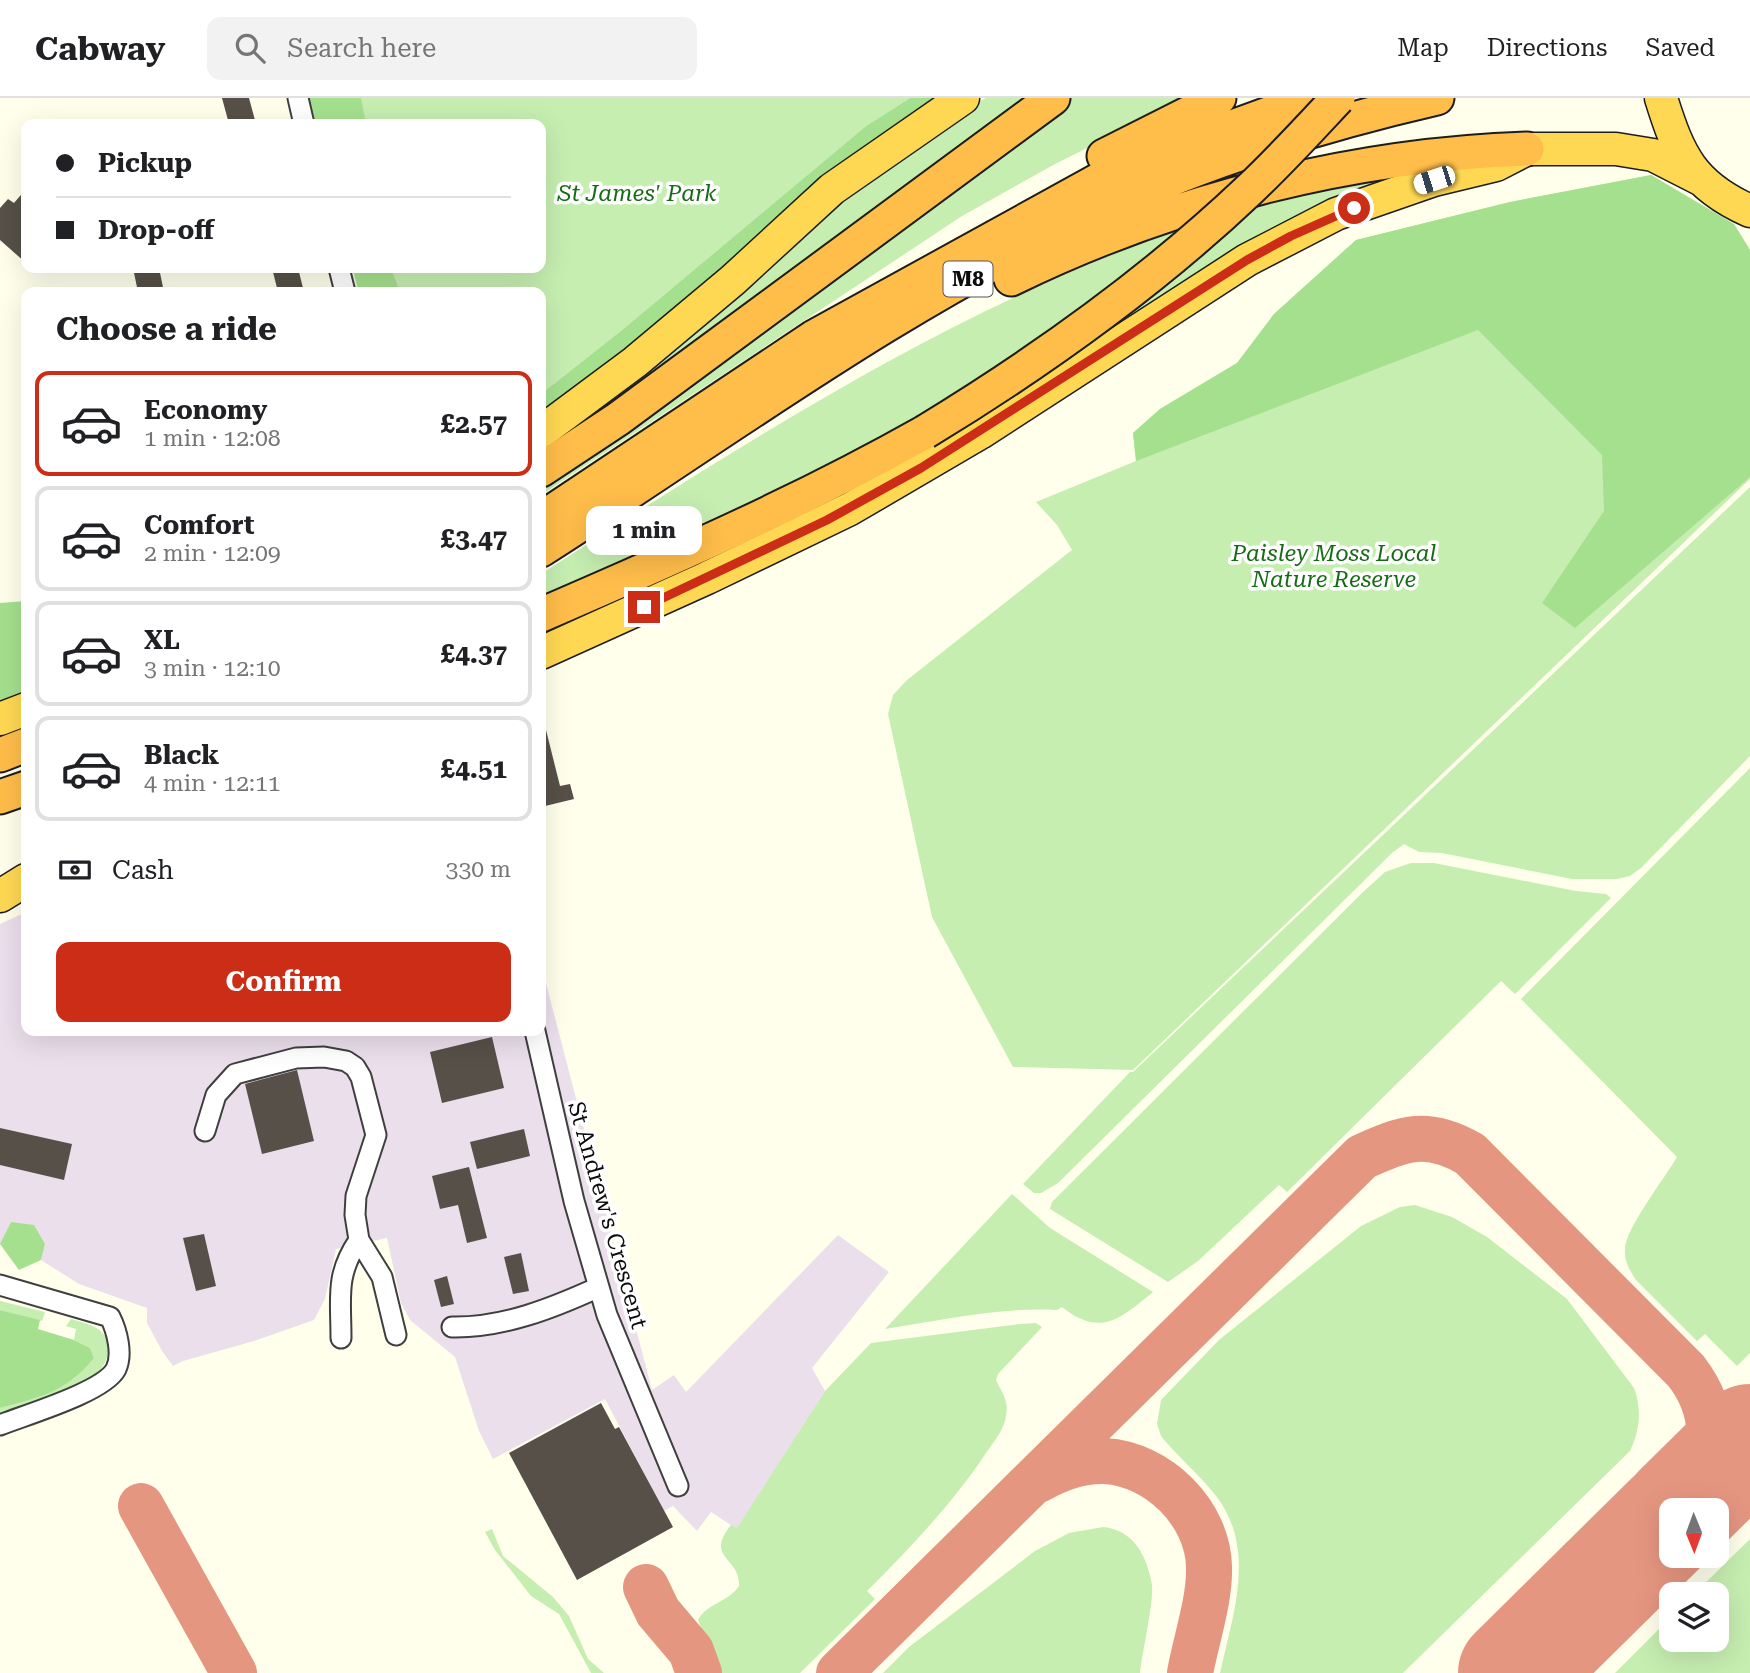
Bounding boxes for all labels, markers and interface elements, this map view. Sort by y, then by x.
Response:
search box [207,17,697,80]
text: Cabway [35,29,165,68]
icon: search [231,29,269,67]
text: Search here [287,33,436,63]
text: Map [1397,34,1449,62]
text: Directions [1487,34,1607,62]
text: Saved [1645,34,1715,62]
text: Pickup [98,148,192,178]
car [1411,164,1458,196]
park label: St James' Park [556,180,717,207]
route start [1338,192,1370,224]
text: Drop-off [98,215,214,245]
road number: M8 [944,262,992,296]
text: Choose a ride [56,310,277,348]
icon: car [60,392,123,455]
text: Economy [144,395,267,425]
text: £2.57 [441,409,507,439]
text: 1 min · 12:08 [144,425,281,452]
callout: 1 min [586,505,702,554]
icon: car [60,507,123,570]
text: Comfort [144,510,254,540]
text: 1 min [612,517,676,544]
text: £3.47 [441,524,507,554]
text: 2 min · 12:09 [144,540,281,567]
park label: Paisley Moss Local Nature Reserve [1231,540,1437,593]
route end [628,591,660,623]
icon: car [60,622,123,685]
text: XL [144,625,180,655]
text: £4.37 [441,639,507,669]
text: 3 min · 12:10 [144,655,281,682]
icon: car [60,737,123,800]
text: Black [144,740,219,770]
text: £4.51 [441,754,507,784]
text: 4 min · 12:11 [144,770,281,797]
icon: cash [56,851,94,889]
text: Cash [112,855,174,885]
text: 330 m [446,856,511,883]
button: Confirm [56,942,511,1022]
street label: St Andrew's Crescent [562,1098,653,1332]
north arrow [1659,1498,1729,1568]
map controls [1659,1498,1729,1652]
button: layers [1659,1582,1729,1652]

